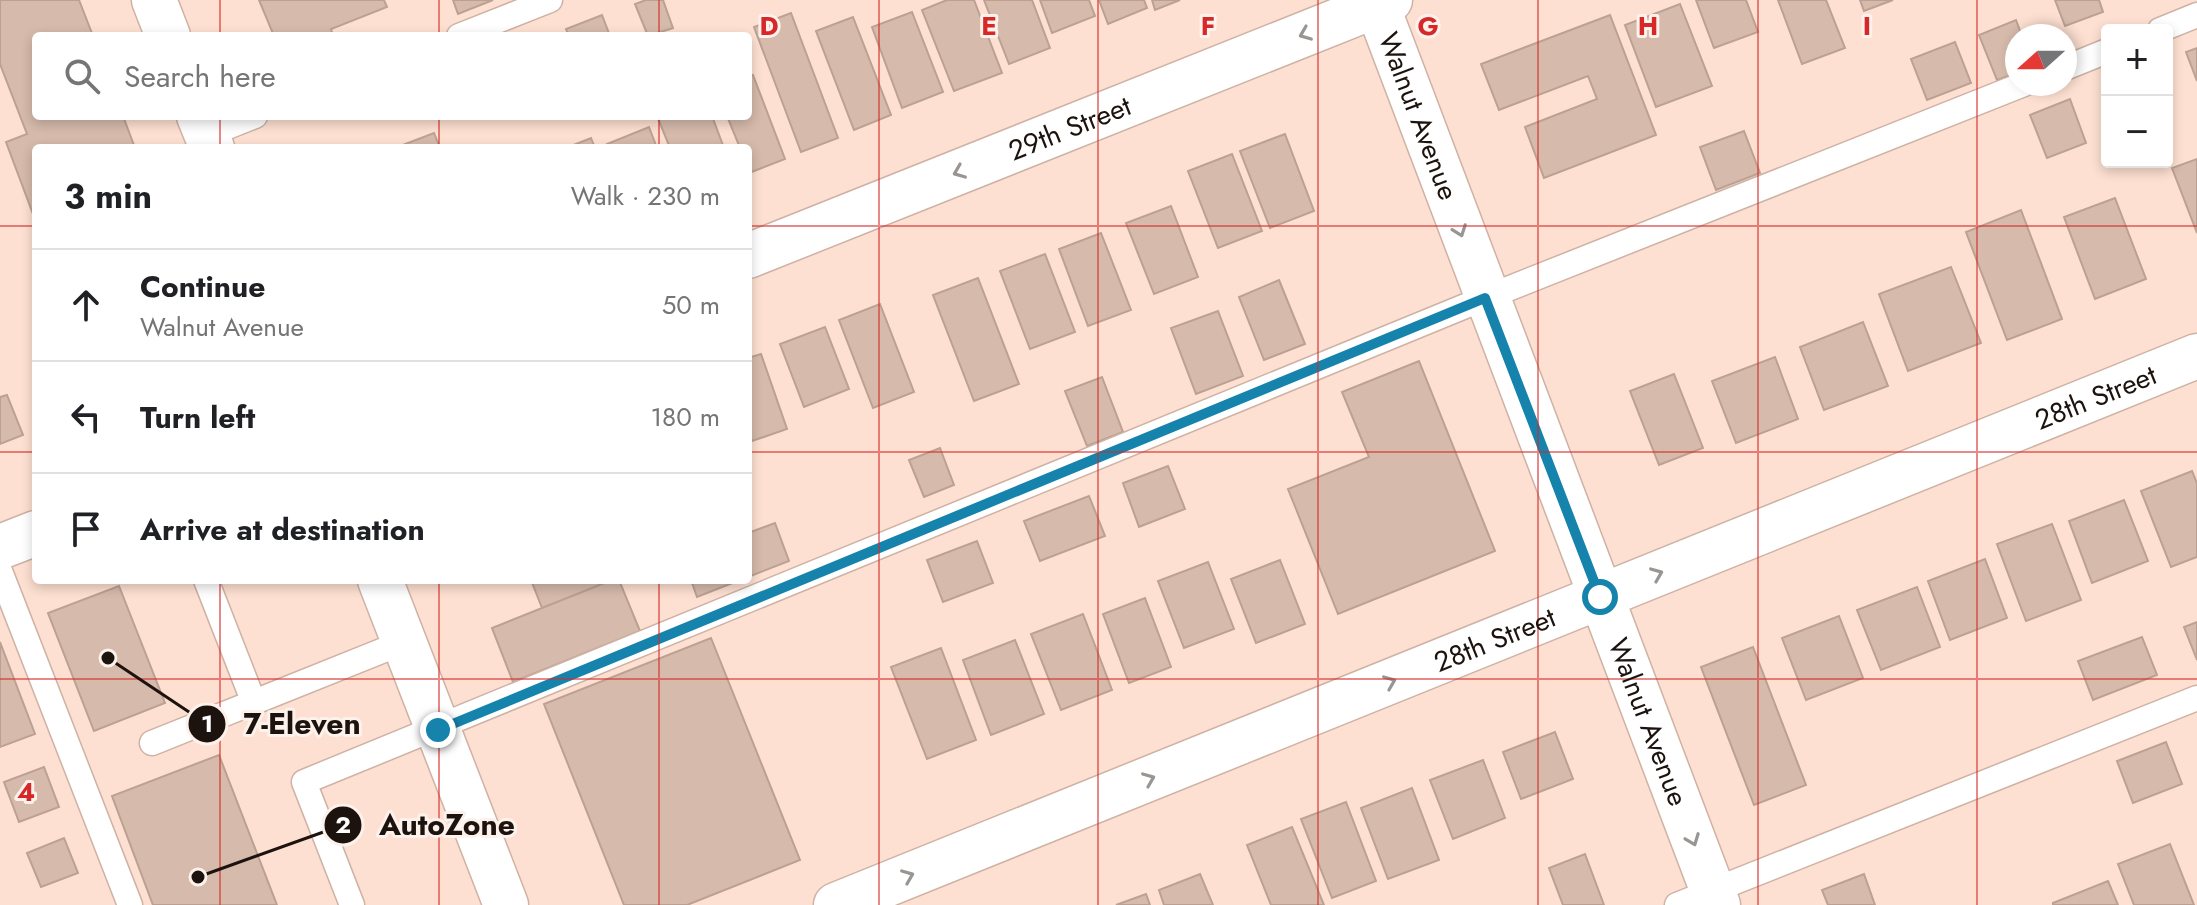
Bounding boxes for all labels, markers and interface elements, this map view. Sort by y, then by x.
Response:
text: D [759,7,779,45]
text: E [981,7,997,45]
text: F [1201,7,1215,45]
text: G [1417,7,1439,45]
text: H [1638,7,1658,45]
text: I [1863,7,1871,45]
one-way arrow [1299,24,1313,41]
north arrow [2005,24,2077,96]
map controls [2101,24,2173,168]
button: + [2101,24,2173,96]
street label: Walnut Avenue [1368,26,1469,206]
search box [32,32,752,120]
icon: search [60,54,104,98]
text: Search here [124,55,276,98]
street label: 29th Street [1002,85,1137,171]
button: − [2101,96,2173,168]
one-way arrow [953,162,967,178]
text: 3 min [64,172,152,221]
text: Walk · 230 m [571,177,720,215]
one-way arrow [1450,223,1467,237]
text: Continue [140,265,266,308]
icon: ahead [64,283,108,327]
text: 50 m [662,286,720,324]
text: Walnut Avenue [140,308,304,346]
street label: 28th Street [2028,354,2163,440]
icon: left [64,395,108,439]
text: Turn left [140,396,255,439]
text: 180 m [650,398,720,436]
icon: arrive [64,507,108,551]
text: Arrive at destination [140,508,425,551]
one-way arrow [1649,567,1663,584]
route start [1582,579,1618,615]
street label: 28th Street [1427,596,1562,682]
street label: Walnut Avenue [1598,632,1699,812]
one-way arrow [1382,675,1396,692]
callout: 7-Eleven [187,697,377,751]
text: 7-Eleven [243,702,361,745]
text: 1 [201,706,213,741]
route end [420,712,456,748]
one-way arrow [1141,772,1155,789]
text: 4 [17,773,35,811]
callout: AutoZone [323,798,530,852]
text: AutoZone [378,803,515,846]
text: 2 [335,807,351,842]
one-way arrow [1683,832,1700,846]
one-way arrow [900,869,914,886]

